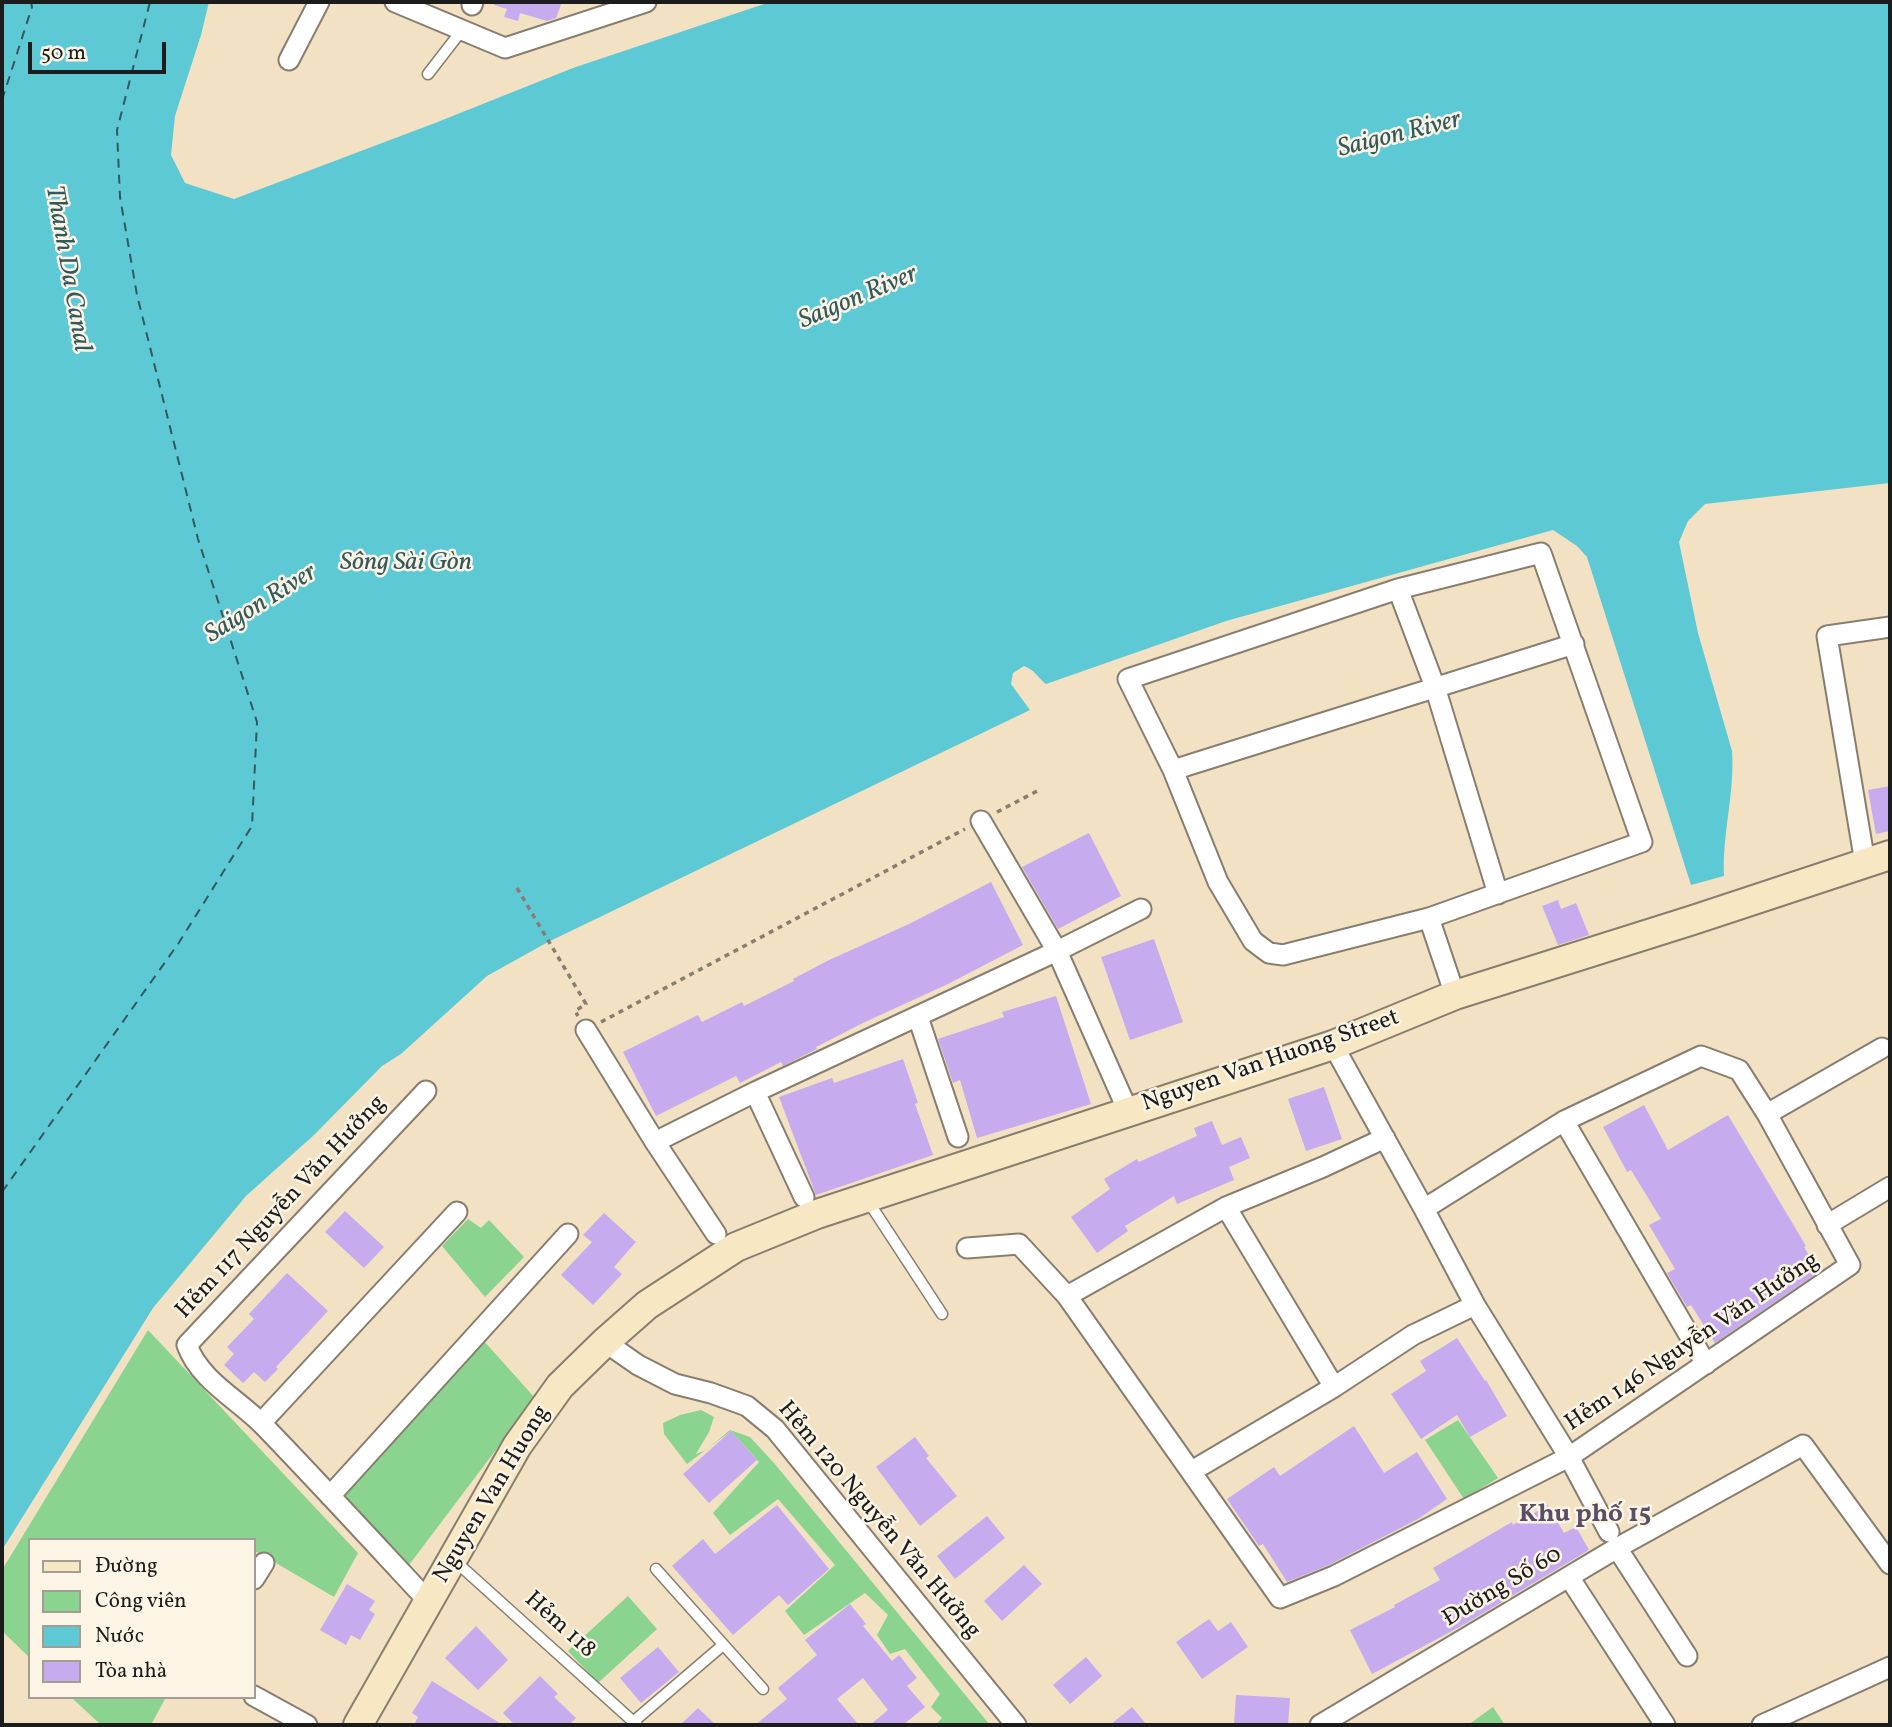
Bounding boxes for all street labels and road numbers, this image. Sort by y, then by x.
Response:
street label: Nguyen Van Huong Street [1139,1004,1403,1120]
street label: Hẻm 117 Nguyễn Văn Hưởng [171,1090,393,1326]
street label: Hẻm 146 Nguyễn Văn Hưởng [1560,1247,1826,1439]
street label: Hẻm 120 Nguyễn Văn Hưởng [770,1396,986,1646]
street label: Nguyen Van Huong [429,1401,557,1589]
street label: Đường Số 60 [1438,1541,1568,1635]
street label: Hẻm 118 [517,1586,601,1666]

